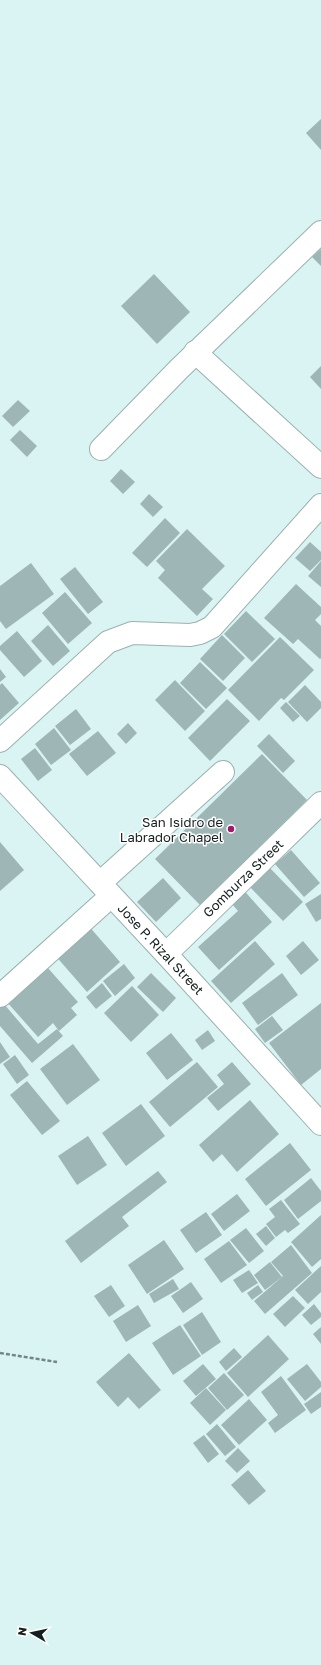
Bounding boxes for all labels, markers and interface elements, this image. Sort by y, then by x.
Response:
place label: San Isidro de Labrador Chapel [120,814,223,845]
marker: San Isidro de Labrador Chapel [226,824,236,834]
street label: Gomburza Street [200,836,286,920]
street label: Jose P. Rizal Street [115,900,207,998]
north arrow [12,1613,52,1653]
text: N [15,1626,29,1637]

